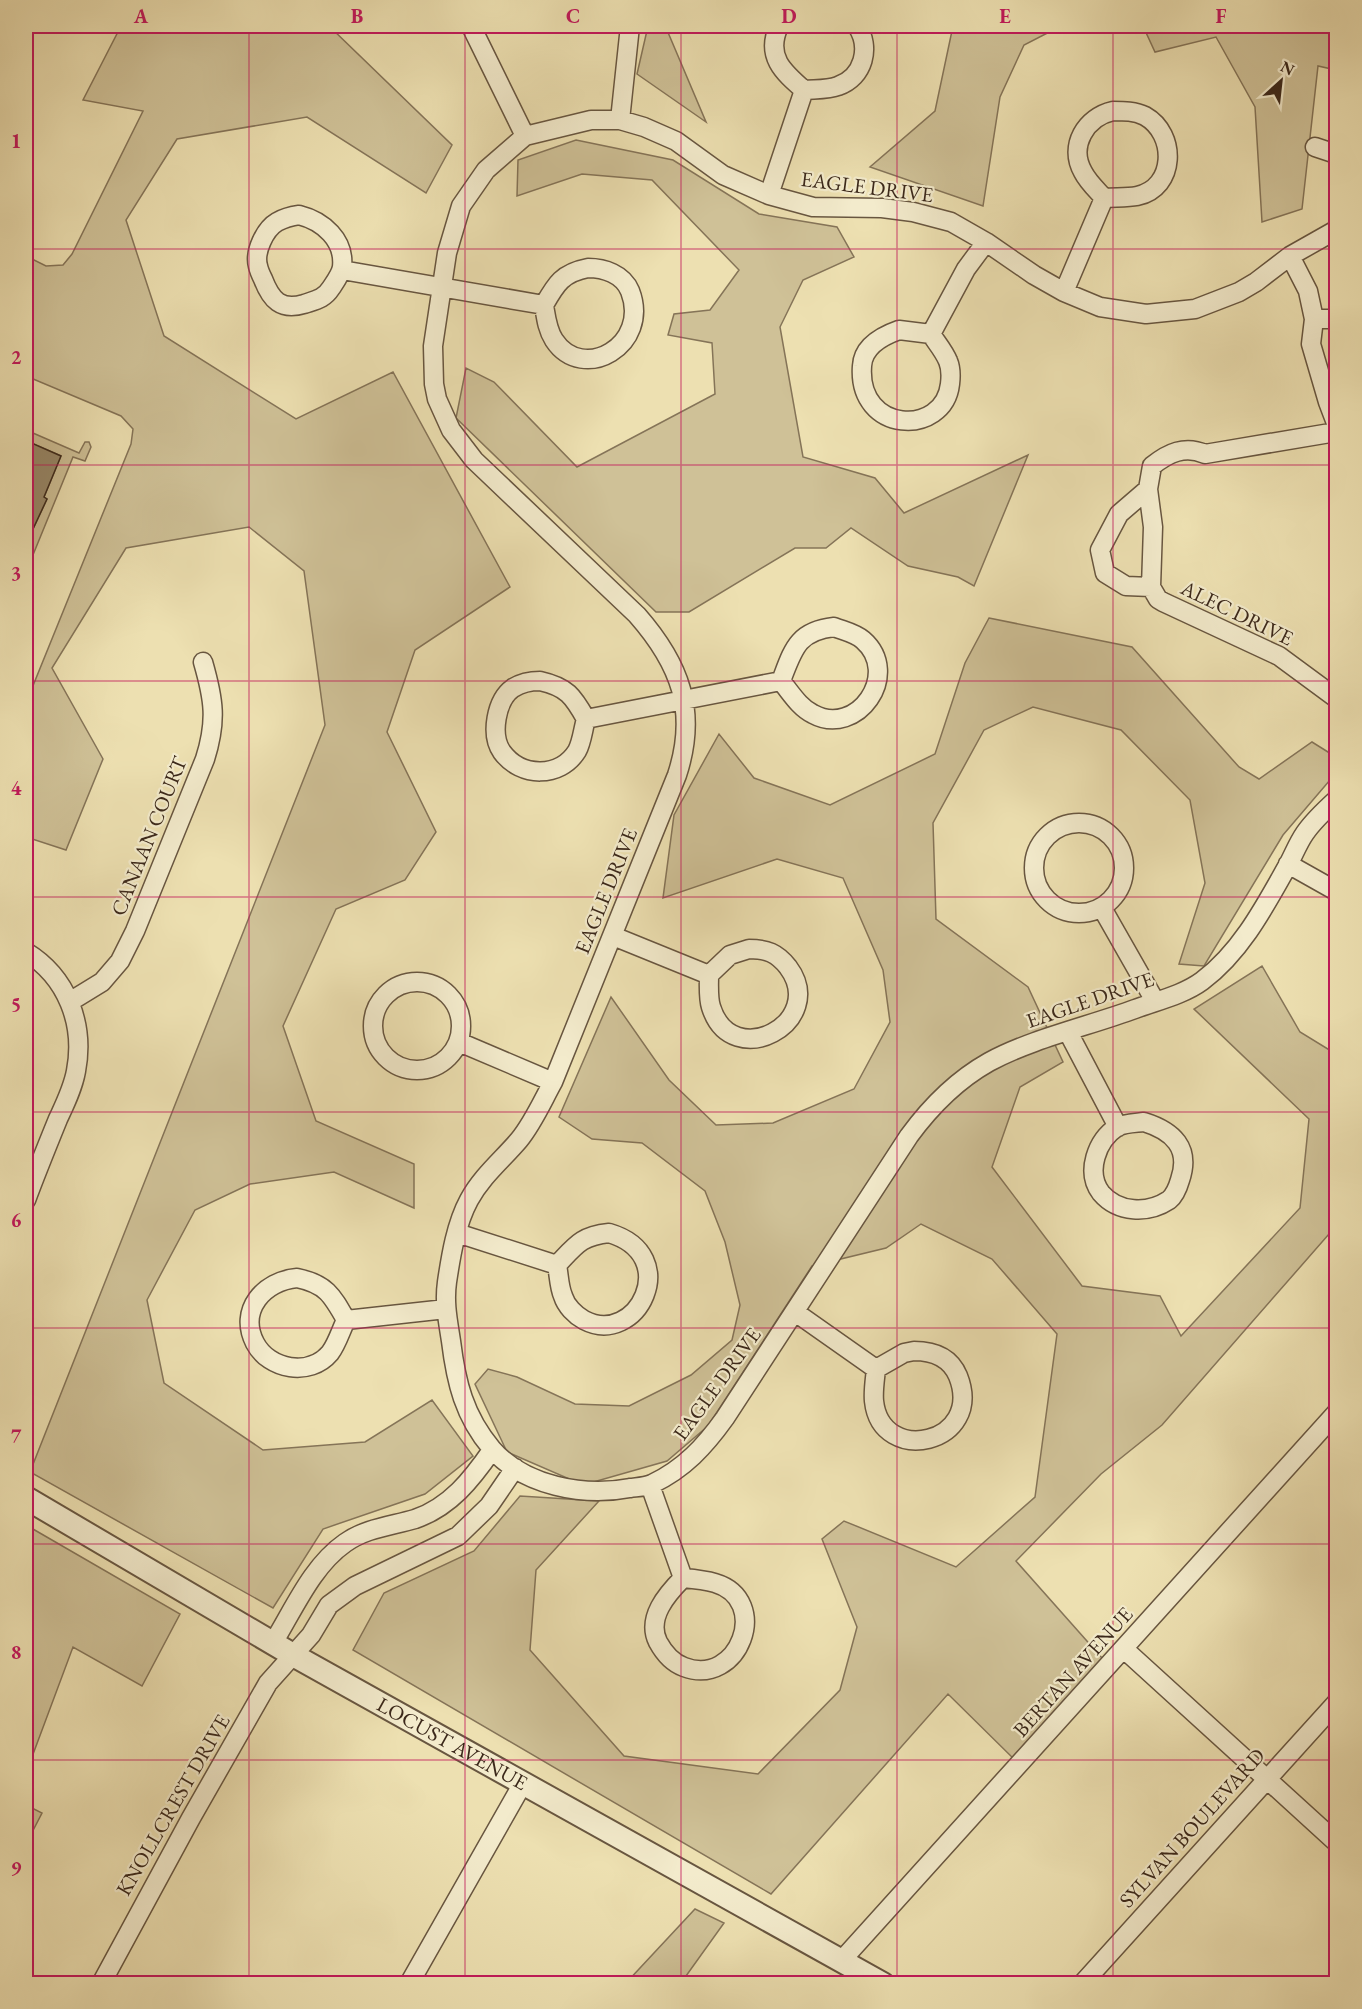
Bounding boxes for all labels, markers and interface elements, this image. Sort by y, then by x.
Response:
text: A [133,3,149,29]
text: B [351,3,363,29]
text: C [566,3,580,29]
text: D [781,3,797,29]
text: E [999,3,1011,29]
text: F [1216,3,1227,29]
north arrow [1251,51,1311,111]
text: N [1277,56,1298,80]
text: 1 [11,128,21,154]
street label: EAGLE DRIVE [799,165,935,208]
text: 2 [11,344,22,370]
text: 3 [11,560,21,586]
street label: ALEC DRIVE [1176,573,1298,651]
street label: CANAAN COURT [104,751,193,919]
text: 4 [11,775,22,801]
street label: EAGLE DRIVE [568,824,643,958]
street label: EAGLE DRIVE [1022,965,1157,1034]
text: 5 [11,991,21,1017]
text: 6 [11,1207,22,1233]
street label: EAGLE DRIVE [667,1322,767,1446]
text: 7 [11,1423,22,1449]
street label: BERTAN AVENUE [1007,1601,1138,1742]
text: 8 [11,1639,21,1665]
street label: LOCUST AVENUE [372,1691,533,1796]
street label: KNOLLCREST DRIVE [110,1709,236,1900]
street label: SYLVAN BOULEVARD [1113,1742,1271,1913]
text: 9 [11,1855,22,1881]

